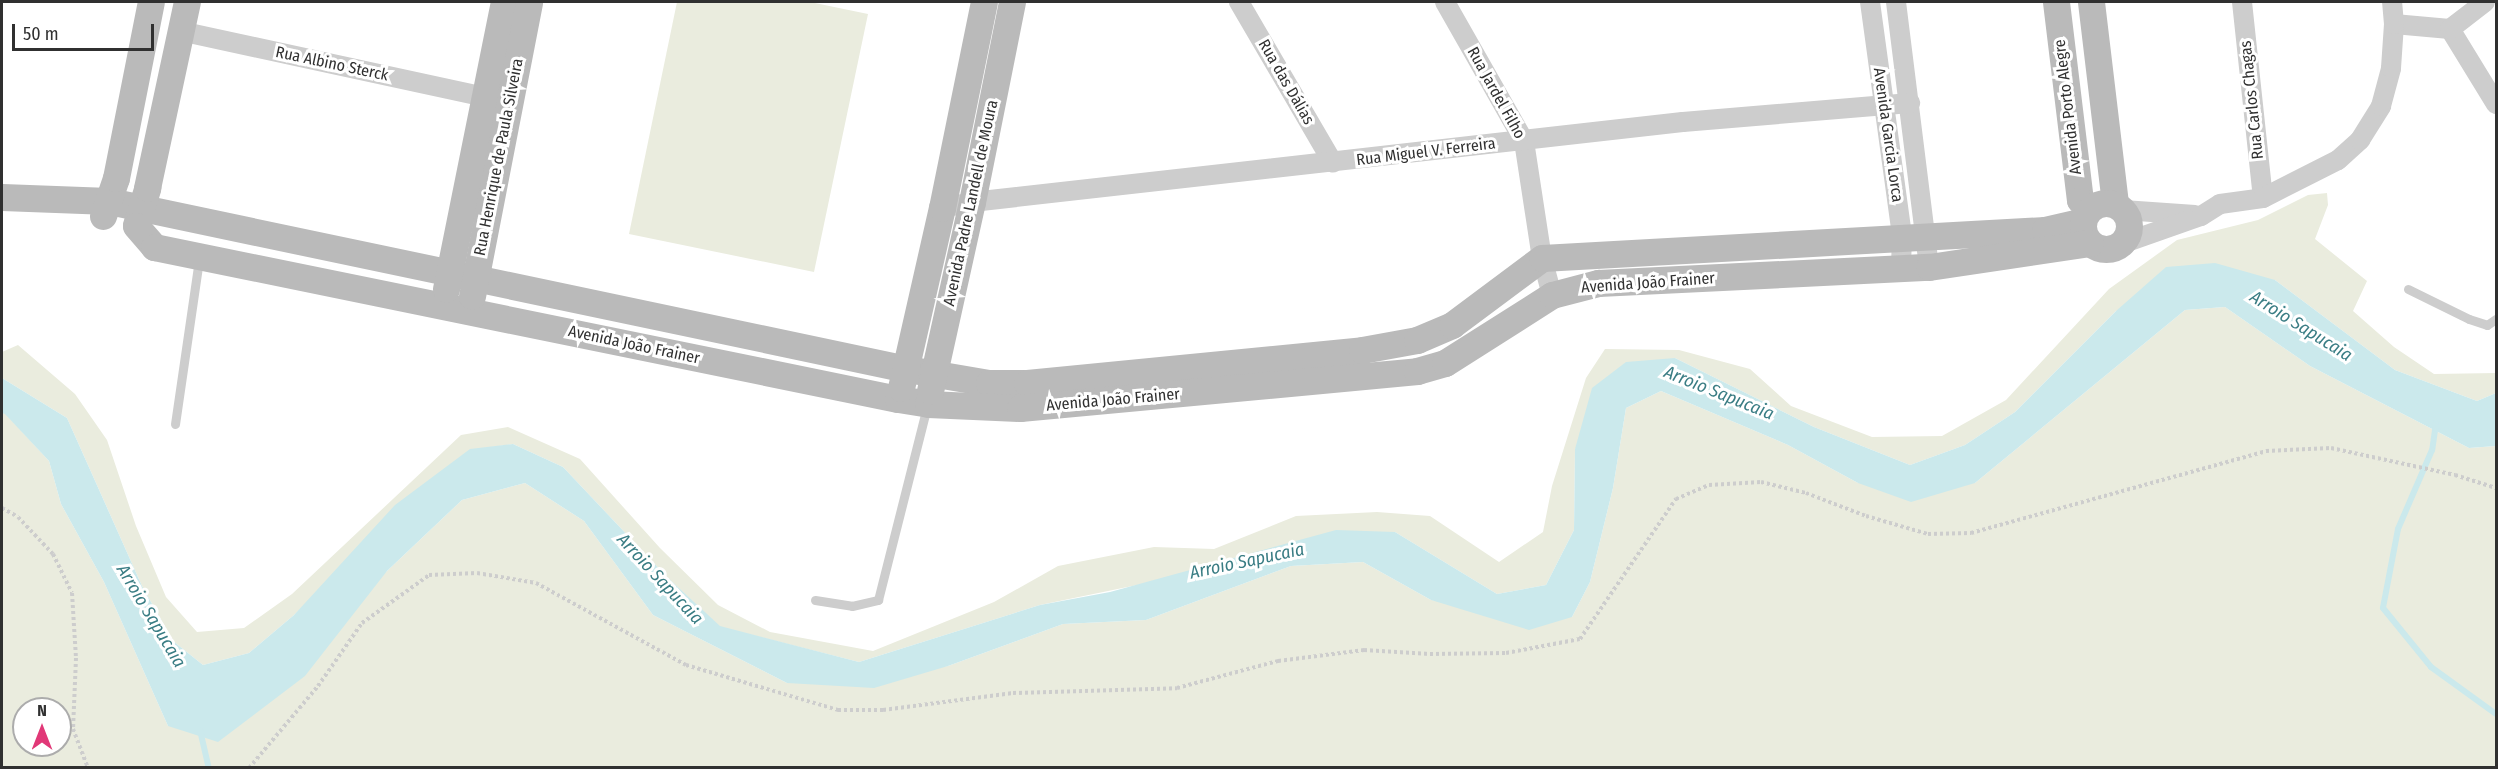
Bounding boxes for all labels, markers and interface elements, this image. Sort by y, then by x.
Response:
scale bar [15,12,158,50]
text: 50 m [23,23,59,45]
street label: Rua das Dálias [1254,36,1318,128]
street label: Avenida Porto Alegre [2050,38,2086,176]
street label: Rua Carlos Chagas [2236,40,2268,160]
street label: Rua Albino Sterck [274,43,390,85]
street label: Rua Jardel Filho [1463,44,1529,142]
street label: Rua Henrique de Paula Silveira [470,57,528,257]
street label: Avenida Garcia Lorca [1869,67,1907,203]
street label: Avenida Padre Landell de Moura [940,98,1002,308]
street label: Rua Miguel V. Ferreira [1355,134,1497,170]
street label: Avenida João Frainer [1580,269,1716,297]
water label: Arroio Sapucaia [2246,286,2356,366]
street label: Avenida João Frainer [566,322,702,368]
water label: Arroio Sapucaia [1661,361,1777,425]
street label: Avenida João Frainer [1045,385,1181,415]
water label: Arroio Sapucaia [612,529,708,629]
water label: Arroio Sapucaia [1188,538,1306,584]
water label: Arroio Sapucaia [112,561,190,671]
north arrow [12,697,72,757]
text: N [37,701,47,720]

